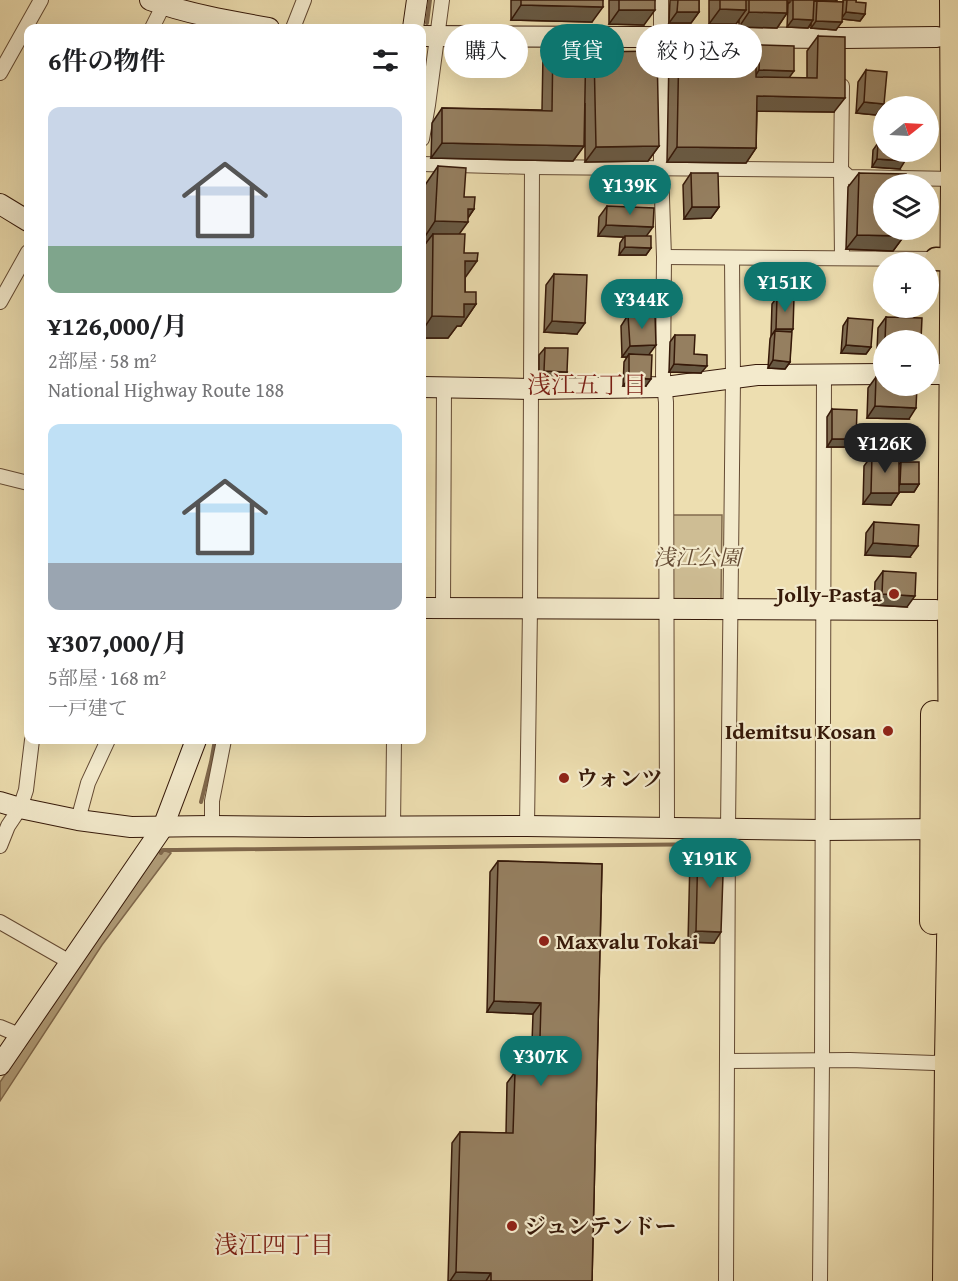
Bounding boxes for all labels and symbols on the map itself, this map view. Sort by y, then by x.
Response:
north arrow [873,96,939,162]
pin: ¥139K [588,165,672,216]
pin: ¥151K [743,262,827,313]
pin: ¥344K [600,279,684,330]
district label: 浅江五丁目 [527,367,647,402]
pin: ¥126K [843,423,927,474]
park label: 浅江公園 [653,541,744,573]
place label: Jolly-Pasta [773,578,883,610]
marker: Jolly-Pasta [887,587,901,601]
place label: Idemitsu Kosan [725,715,876,747]
marker: Idemitsu Kosan [881,724,895,738]
place label: ウォンツ [576,762,663,794]
marker: ウォンツ [557,771,571,785]
pin: ¥191K [668,838,752,889]
place label: Maxvalu Tokai [556,925,699,957]
marker: Maxvalu Tokai [537,934,551,948]
pin: ¥307K [499,1036,583,1087]
place label: ジュンテンドー [524,1210,676,1242]
marker: ジュンテンドー [505,1219,519,1233]
district label: 浅江四丁目 [214,1227,334,1262]

